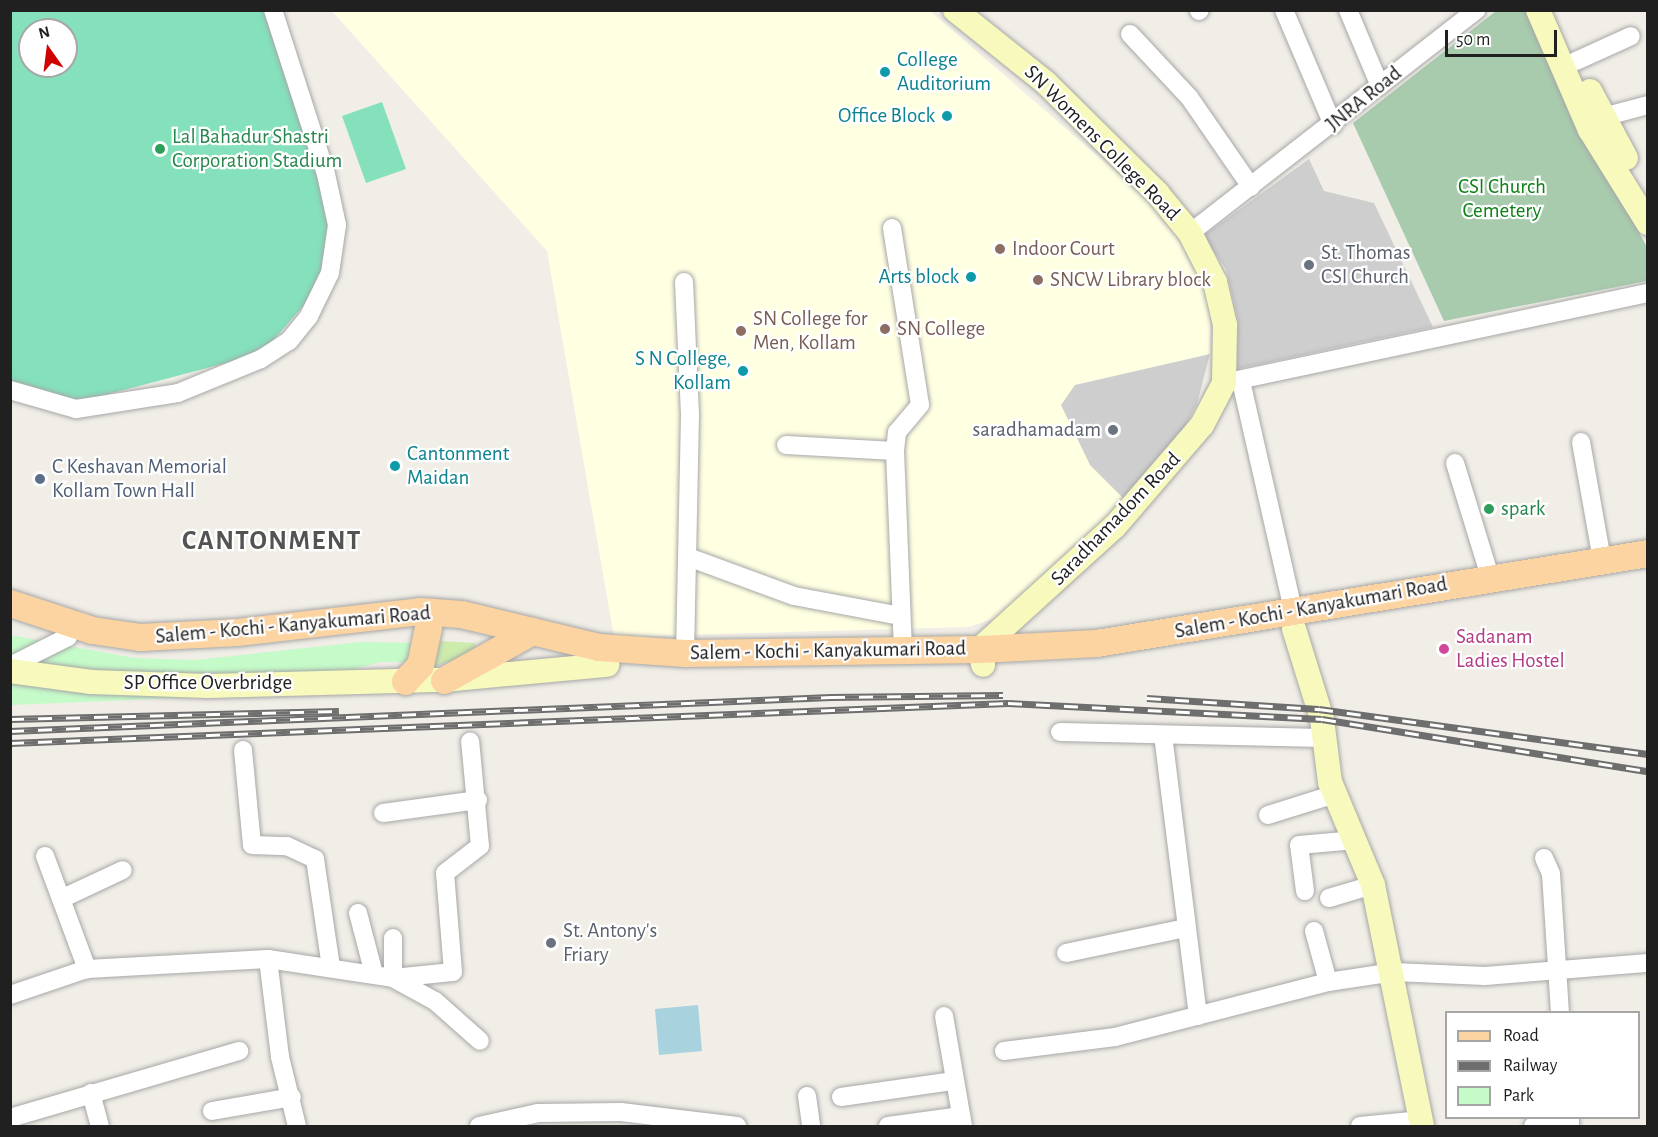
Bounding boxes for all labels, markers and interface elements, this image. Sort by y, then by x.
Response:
north arrow [18,18,78,78]
scale bar [1448,18,1560,56]
text: N [37,23,51,42]
text: 50 m [1456,31,1490,49]
place label: College Auditorium [897,47,991,97]
street label: SN Womens College Road [1019,60,1185,226]
street label: JNRA Road [1321,61,1407,137]
marker: College Auditorium [878,65,892,79]
place label: Office Block [838,103,935,129]
marker: Office Block [940,109,954,123]
place label: Lal Bahadur Shastri Corporation Stadium [172,124,342,174]
marker: Lal Bahadur Shastri Corporation Stadium [153,142,167,156]
park label: CSI Church Cemetery [1458,174,1546,224]
place label: Indoor Court [1012,236,1115,262]
place label: St. Thomas CSI Church [1321,240,1411,290]
marker: Indoor Court [993,242,1007,256]
marker: St. Thomas CSI Church [1302,258,1316,272]
place label: Arts block [878,264,959,290]
place label: SNCW Library block [1050,267,1211,293]
marker: Arts block [964,270,978,284]
marker: SNCW Library block [1031,273,1045,287]
place label: SN College for Men, Kollam [753,306,868,356]
place label: SN College [897,316,985,342]
marker: SN College [878,322,892,336]
marker: SN College for Men, Kollam [734,324,748,338]
place label: S N College, Kollam [635,346,731,396]
marker: S N College, Kollam [736,364,750,378]
place label: saradhamadam [973,417,1101,443]
marker: saradhamadam [1106,423,1120,437]
place label: Cantonment Maidan [407,441,509,491]
street label: Saradhamadom Road [1046,447,1186,591]
place label: C Keshavan Memorial Kollam Town Hall [52,454,227,504]
marker: Cantonment Maidan [388,459,402,473]
marker: C Keshavan Memorial Kollam Town Hall [33,472,47,486]
place label: spark [1501,496,1545,522]
marker: spark [1482,502,1496,516]
district label: CANTONMENT [182,525,362,557]
street label: Salem - Kochi - Kanyakumari Road [1173,572,1449,644]
street label: Salem - Kochi - Kanyakumari Road [154,600,432,650]
place label: Sadanam Ladies Hostel [1456,624,1565,674]
street label: Salem - Kochi - Kanyakumari Road [690,636,966,666]
marker: Sadanam Ladies Hostel [1437,642,1451,656]
street label: SP Office Overbridge [124,670,292,696]
place label: St. Antony's Friary [563,918,657,968]
marker: St. Antony's Friary [544,936,558,950]
legend [1445,1011,1640,1119]
text: Road [1503,1027,1539,1045]
text: Railway [1503,1057,1557,1075]
text: Park [1503,1087,1534,1105]

